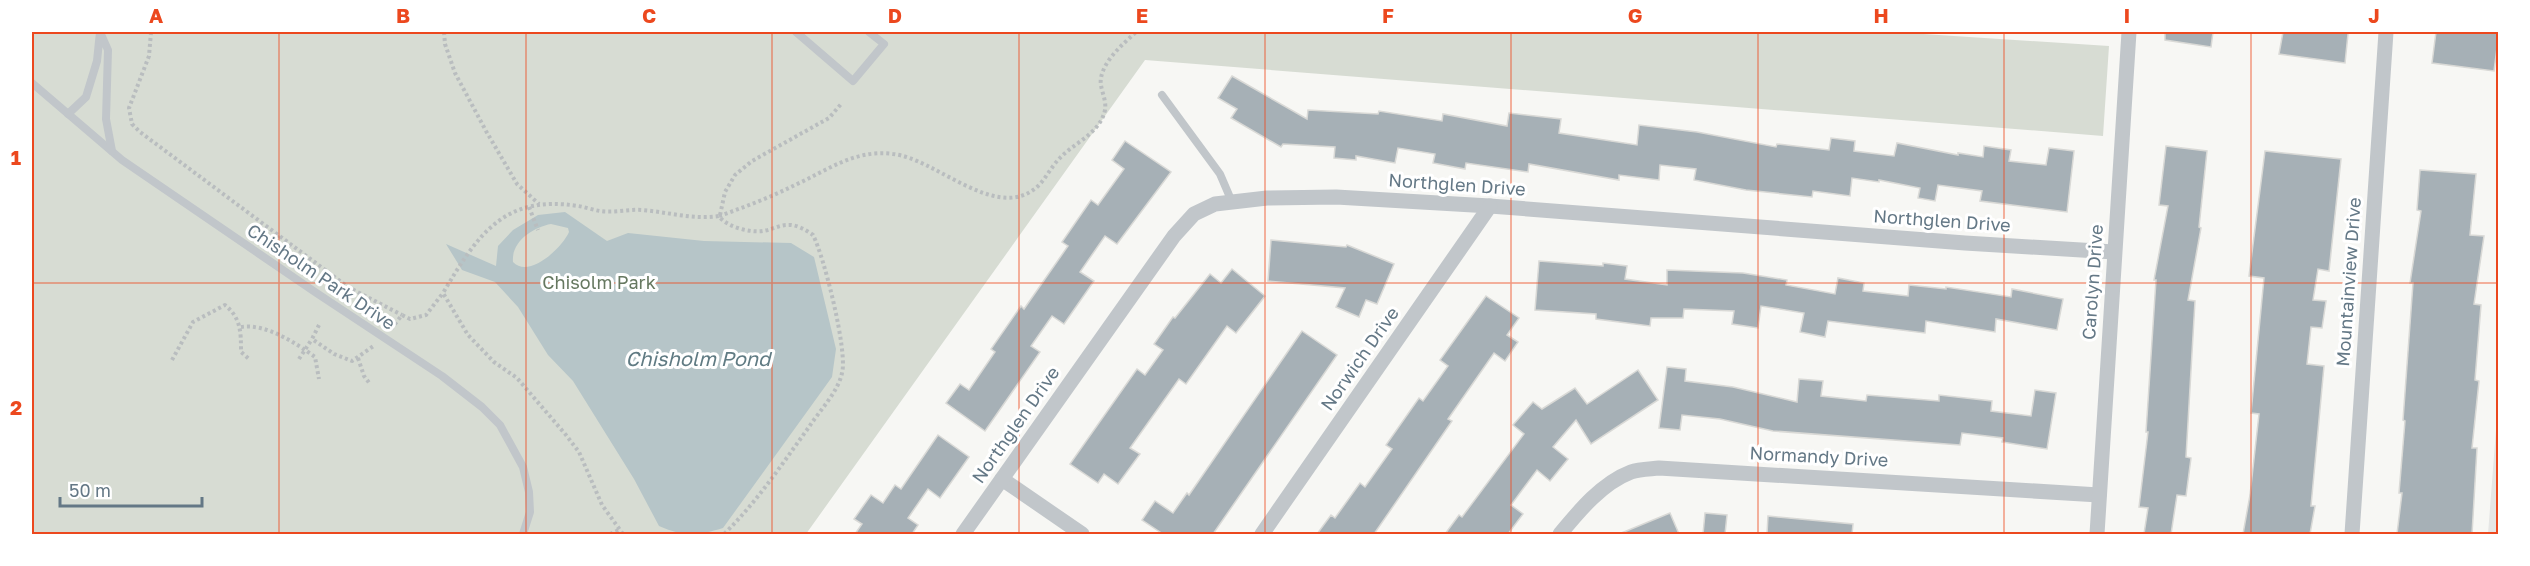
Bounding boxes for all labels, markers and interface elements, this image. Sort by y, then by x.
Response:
text: A [149,3,163,27]
text: B [396,3,410,27]
text: C [642,3,656,27]
text: D [888,3,902,27]
text: E [1136,3,1148,27]
text: F [1382,3,1394,27]
text: G [1628,3,1642,27]
text: H [1873,3,1889,27]
text: I [2124,3,2130,27]
text: J [2368,3,2380,27]
text: 1 [11,145,21,169]
street label: Northglen Drive [1388,168,1526,200]
street label: Mountainview Drive [2331,196,2365,367]
street label: Northglen Drive [1873,204,2011,236]
street label: Chisholm Park Drive [243,218,400,334]
street label: Carolyn Drive [2077,223,2107,340]
park label: Chisolm Park [542,271,656,293]
street label: Norwich Drive [1315,302,1403,414]
water label: Chisholm Pond [626,346,773,370]
street label: Northglen Drive [967,362,1064,487]
text: 2 [10,395,22,419]
street label: Normandy Drive [1749,441,1889,471]
scale bar [60,470,202,508]
text: 50 m [69,479,111,501]

